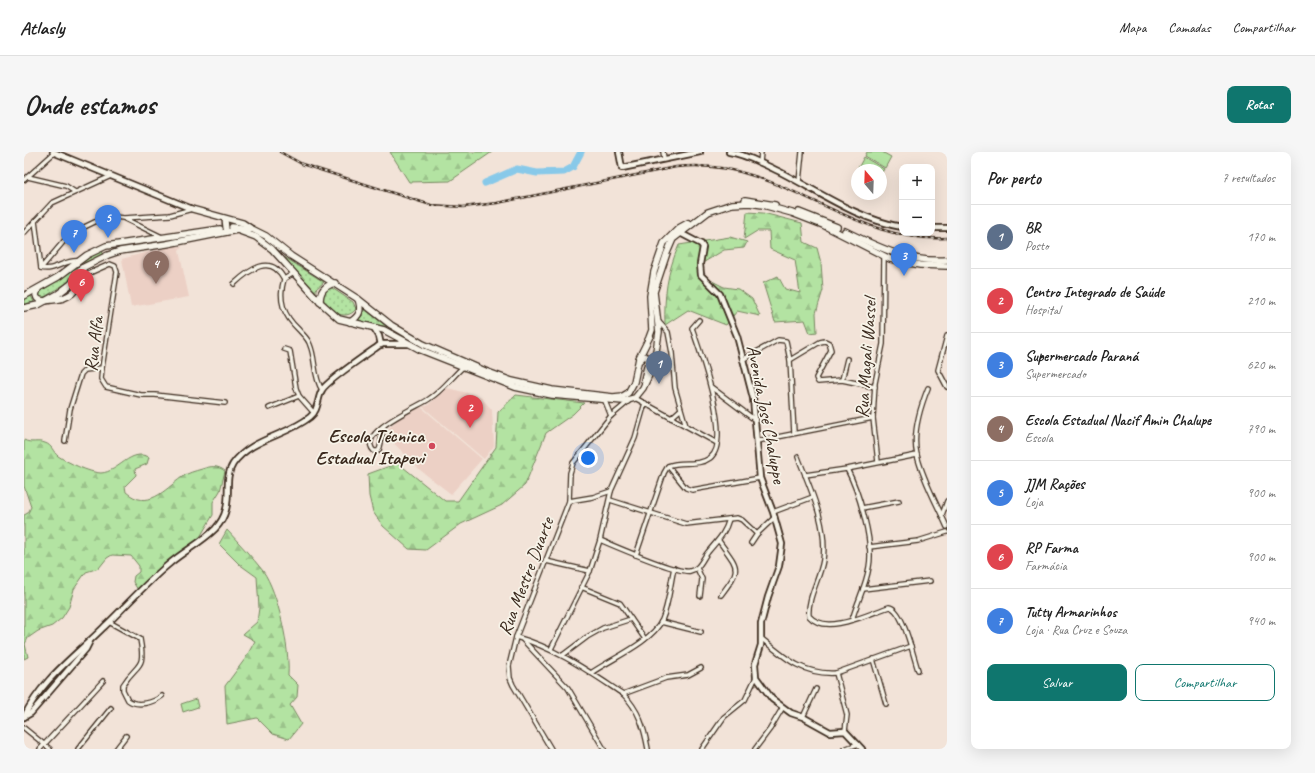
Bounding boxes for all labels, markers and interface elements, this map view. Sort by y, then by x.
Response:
text: Atlasly [20,16,64,40]
text: Mapa [1119,19,1146,36]
text: Camadas [1168,19,1211,36]
text: Compartilhar [1233,19,1295,36]
button: Rotas [1227,86,1291,123]
text: Onde estamos [24,87,156,122]
north arrow [851,164,887,200]
map controls [899,164,935,236]
button: + [899,164,935,200]
text: Por perto [987,168,1041,189]
text: 7 resultados [1222,170,1275,186]
button: − [899,200,935,236]
pin: 5 [95,205,121,238]
text: BR [1025,219,1040,238]
pin: 7 [61,220,87,253]
text: 1 [997,229,1003,245]
text: 170 m [1247,229,1275,245]
text: Posto [1025,238,1049,254]
pin: 3 [891,243,917,276]
pin: 4 [143,251,169,284]
pin: 6 [68,269,94,302]
text: Centro Integrado de Saúde [1025,283,1164,302]
street label: Rua Magali Wassel [850,293,882,419]
text: 2 [997,293,1003,309]
text: 210 m [1247,293,1275,309]
text: Hospital [1025,302,1061,318]
street label: Rua Alfa [79,313,110,373]
street label: Avenida José Chaluppe [741,343,792,487]
text: Supermercado Paraná [1025,347,1138,366]
pin: 1 [646,351,672,384]
text: 3 [997,357,1003,373]
text: 620 m [1247,357,1275,373]
text: Supermercado [1025,366,1086,382]
pin: 2 [457,395,483,428]
text: Escola Estadual Nacif Amin Chalupe [1025,411,1211,430]
text: 4 [997,421,1003,437]
text: 790 m [1247,421,1275,437]
place label: Escola Técnica Estadual Itapevi [316,424,426,470]
text: Escola [1025,430,1053,446]
marker: Escola Técnica Estadual Itapevi [427,441,437,451]
your location [578,448,598,468]
text: JJM Rações [1025,475,1085,494]
text: 5 [997,485,1003,501]
text: 900 m [1247,485,1275,501]
text: Loja [1025,494,1043,510]
street label: Rua Mestre Duarte [492,512,560,639]
text: RP Farma [1025,539,1078,558]
text: 6 [997,549,1003,565]
text: 900 m [1247,549,1275,565]
text: Farmácia [1025,558,1067,574]
text: Tutty Armarinhos [1025,603,1116,622]
text: 7 [997,613,1003,629]
text: 940 m [1247,613,1275,629]
text: Loja · Rua Cruz e Souza [1025,622,1127,638]
button: Salvar [987,664,1127,701]
button: Compartilhar [1135,664,1275,701]

